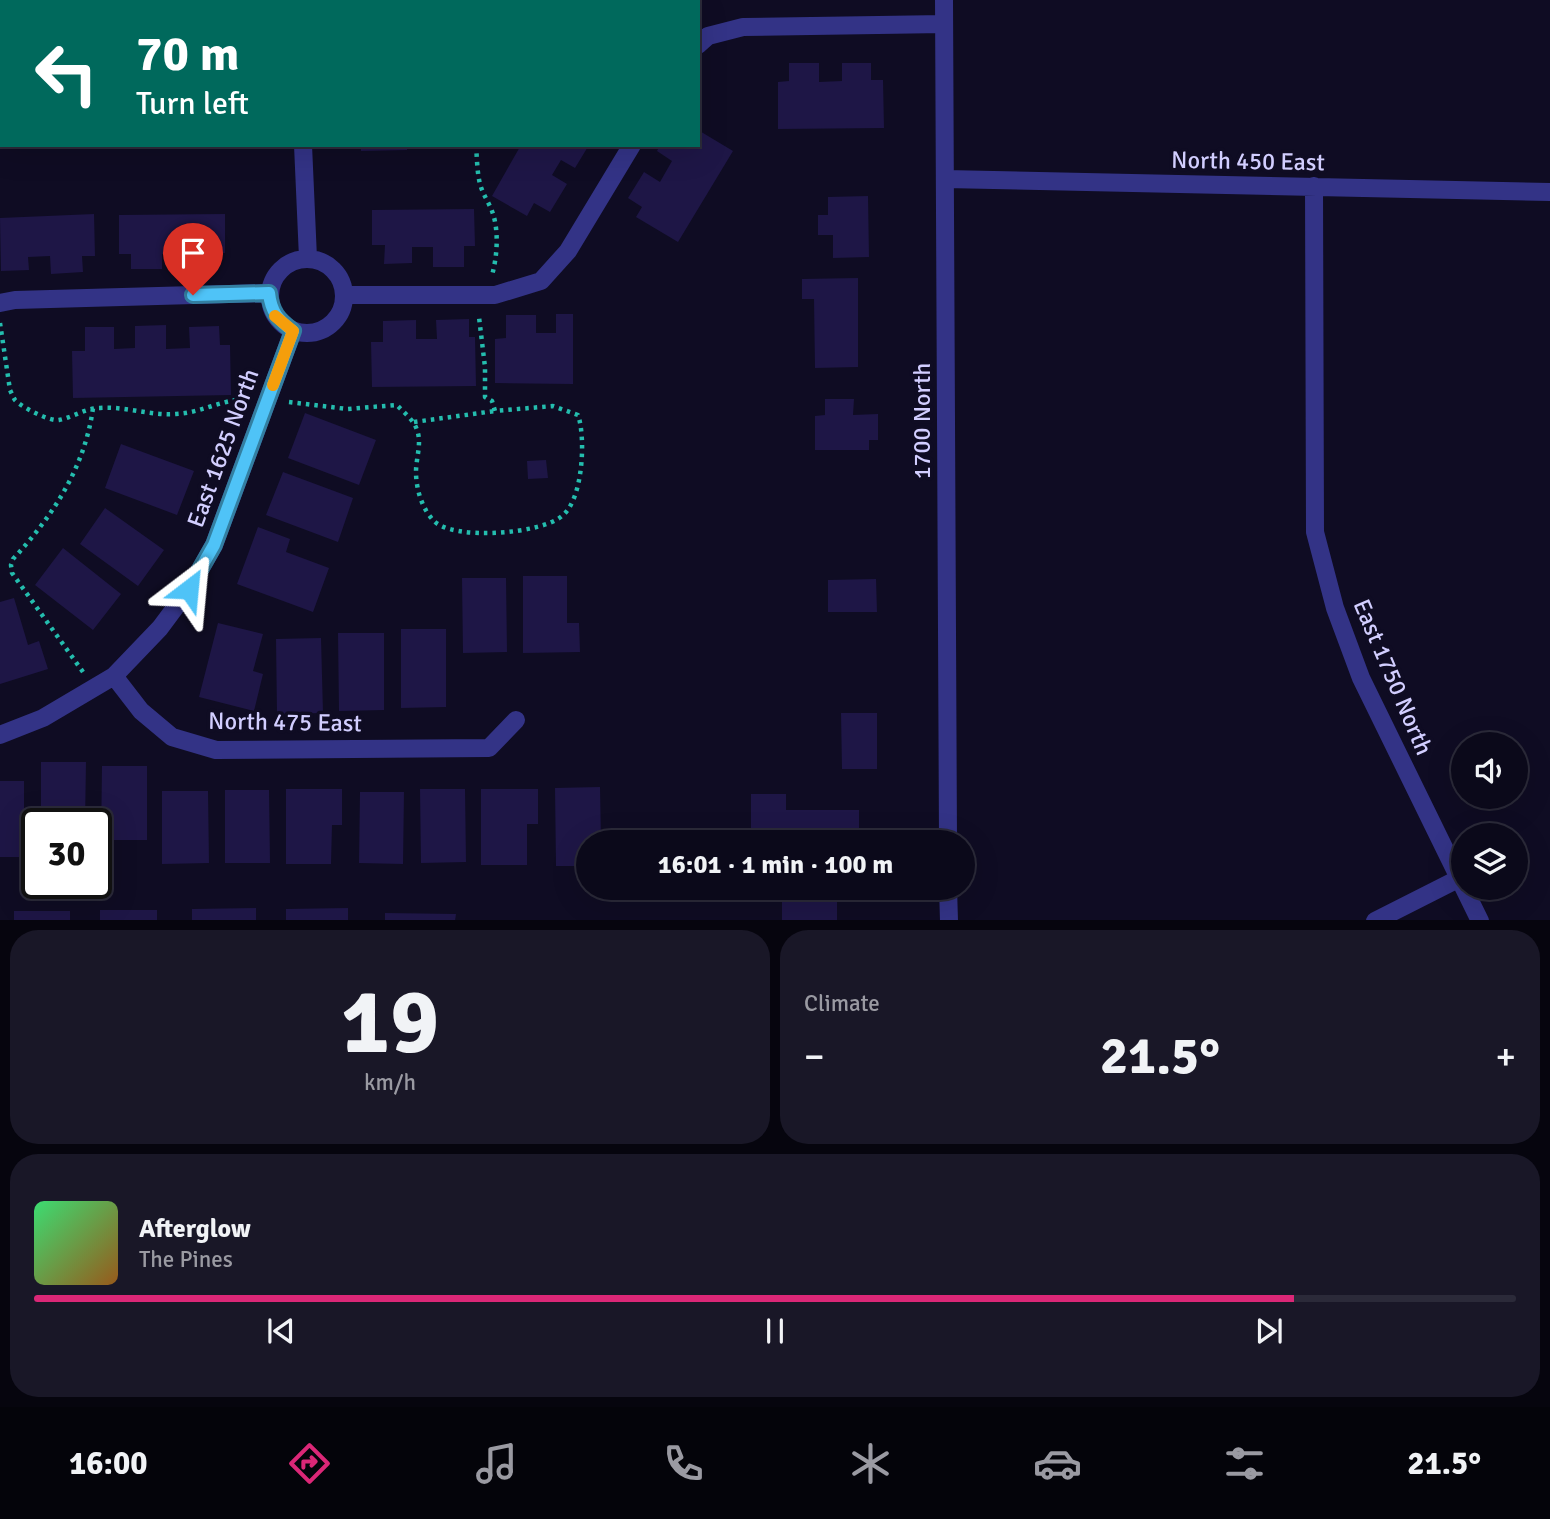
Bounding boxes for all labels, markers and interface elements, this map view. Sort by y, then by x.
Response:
text: 70 m [136,24,239,84]
icon: left [21,28,112,119]
text: Turn left [136,84,249,123]
street label: North 450 East [1171,145,1325,177]
pin [163,223,223,295]
icon: arrive [174,234,212,272]
street label: 1700 North [907,363,937,479]
street label: East 1625 North [180,365,266,531]
position arrow [152,552,226,626]
street label: East 1750 North [1347,595,1439,759]
street label: North 475 East [208,706,362,738]
map controls [1451,732,1528,900]
button: sound [1451,732,1528,809]
speed limit sign: 30 [21,808,112,899]
button: layers [1451,823,1528,900]
text: 16:01 · 1 min · 100 m [658,849,893,881]
text: 19 [341,966,439,1079]
text: Climate [804,989,880,1018]
text: 21.5° [1100,1024,1220,1088]
text: − [804,1033,825,1080]
text: + [1495,1033,1516,1080]
text: km/h [364,1068,416,1097]
text: Afterglow [139,1213,251,1245]
text: The Pines [139,1245,233,1274]
icon: previous [262,1312,300,1350]
icon: pause [756,1312,794,1350]
icon: next [1250,1312,1288,1350]
icon: directions [285,1439,334,1488]
icon: music [472,1439,521,1488]
icon: phone [659,1439,708,1488]
icon: climate [846,1439,895,1488]
icon: car [1033,1439,1082,1488]
icon: filters [1220,1439,1269,1488]
text: 16:00 [69,1444,148,1483]
text: 21.5° [1407,1444,1481,1483]

